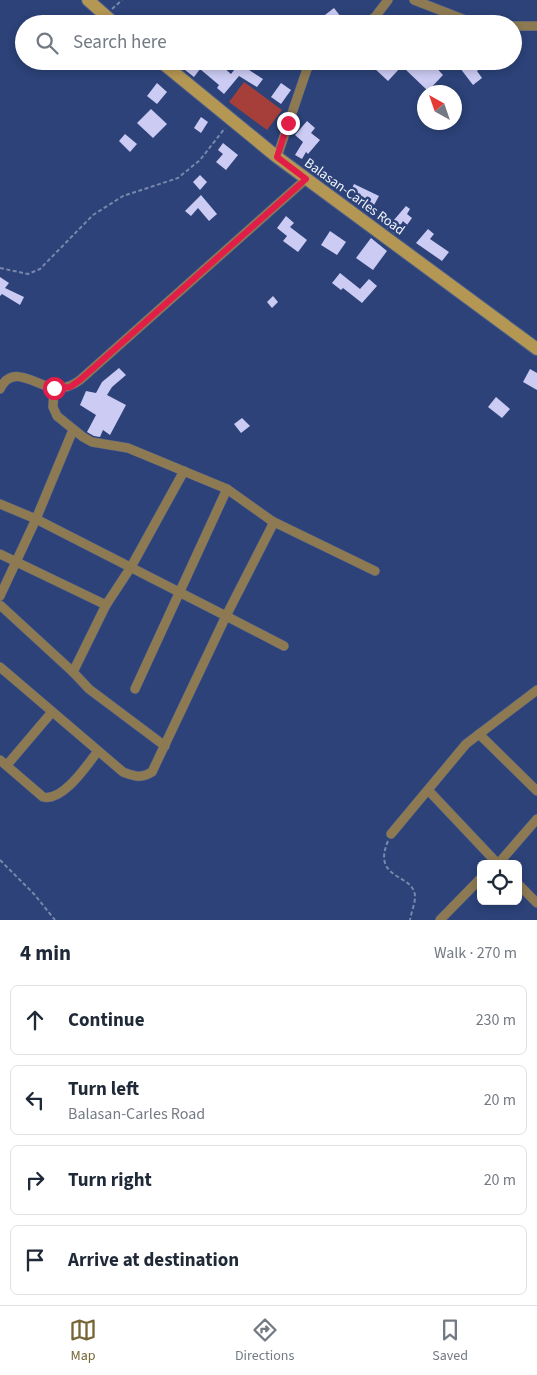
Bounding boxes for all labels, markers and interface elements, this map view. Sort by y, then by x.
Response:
search box [15,15,522,70]
icon: search [33,29,61,57]
text: Search here [73,29,167,56]
north arrow [417,85,462,130]
route end [277,112,300,135]
street label: Balasan-Carles Road [300,153,409,240]
route start [43,377,66,400]
map controls [477,860,522,905]
button: locate [477,860,522,905]
text: 4 min [20,938,71,968]
text: Walk · 270 m [434,942,517,964]
icon: ahead [21,1006,49,1034]
text: Continue [68,1007,145,1034]
text: 230 m [476,1009,516,1031]
text: Turn left [68,1076,139,1103]
icon: left [21,1086,49,1114]
text: 20 m [484,1089,516,1111]
text: Balasan-Carles Road [68,1103,205,1125]
icon: right [21,1166,49,1194]
text: Turn right [68,1167,152,1194]
text: 20 m [484,1169,516,1191]
icon: arrive [21,1246,49,1274]
text: Arrive at destination [68,1247,239,1274]
tab: Map [69,1316,97,1366]
tab: Directions [235,1316,294,1366]
tab: Saved [432,1316,468,1366]

